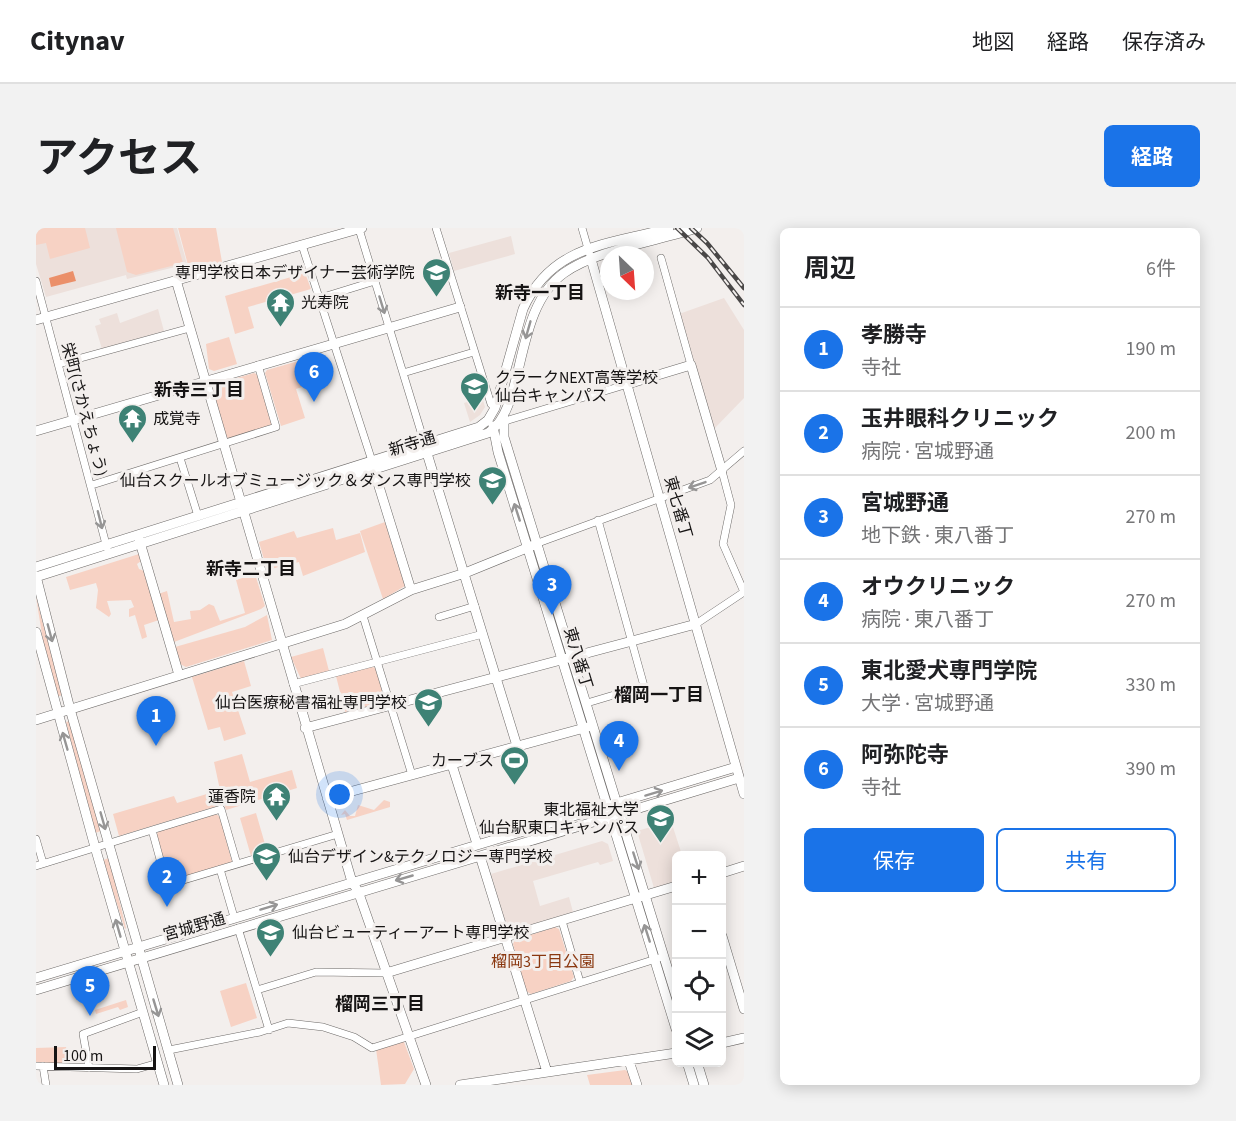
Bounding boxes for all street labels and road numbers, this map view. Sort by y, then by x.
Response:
street label: 栄町(さかえちょう) [56,340,112,479]
street label: 新寺通 [386,426,438,461]
street label: 東七番丁 [659,473,697,541]
street label: 東八番丁 [558,624,598,692]
street label: 宮城野通 [160,908,228,946]

